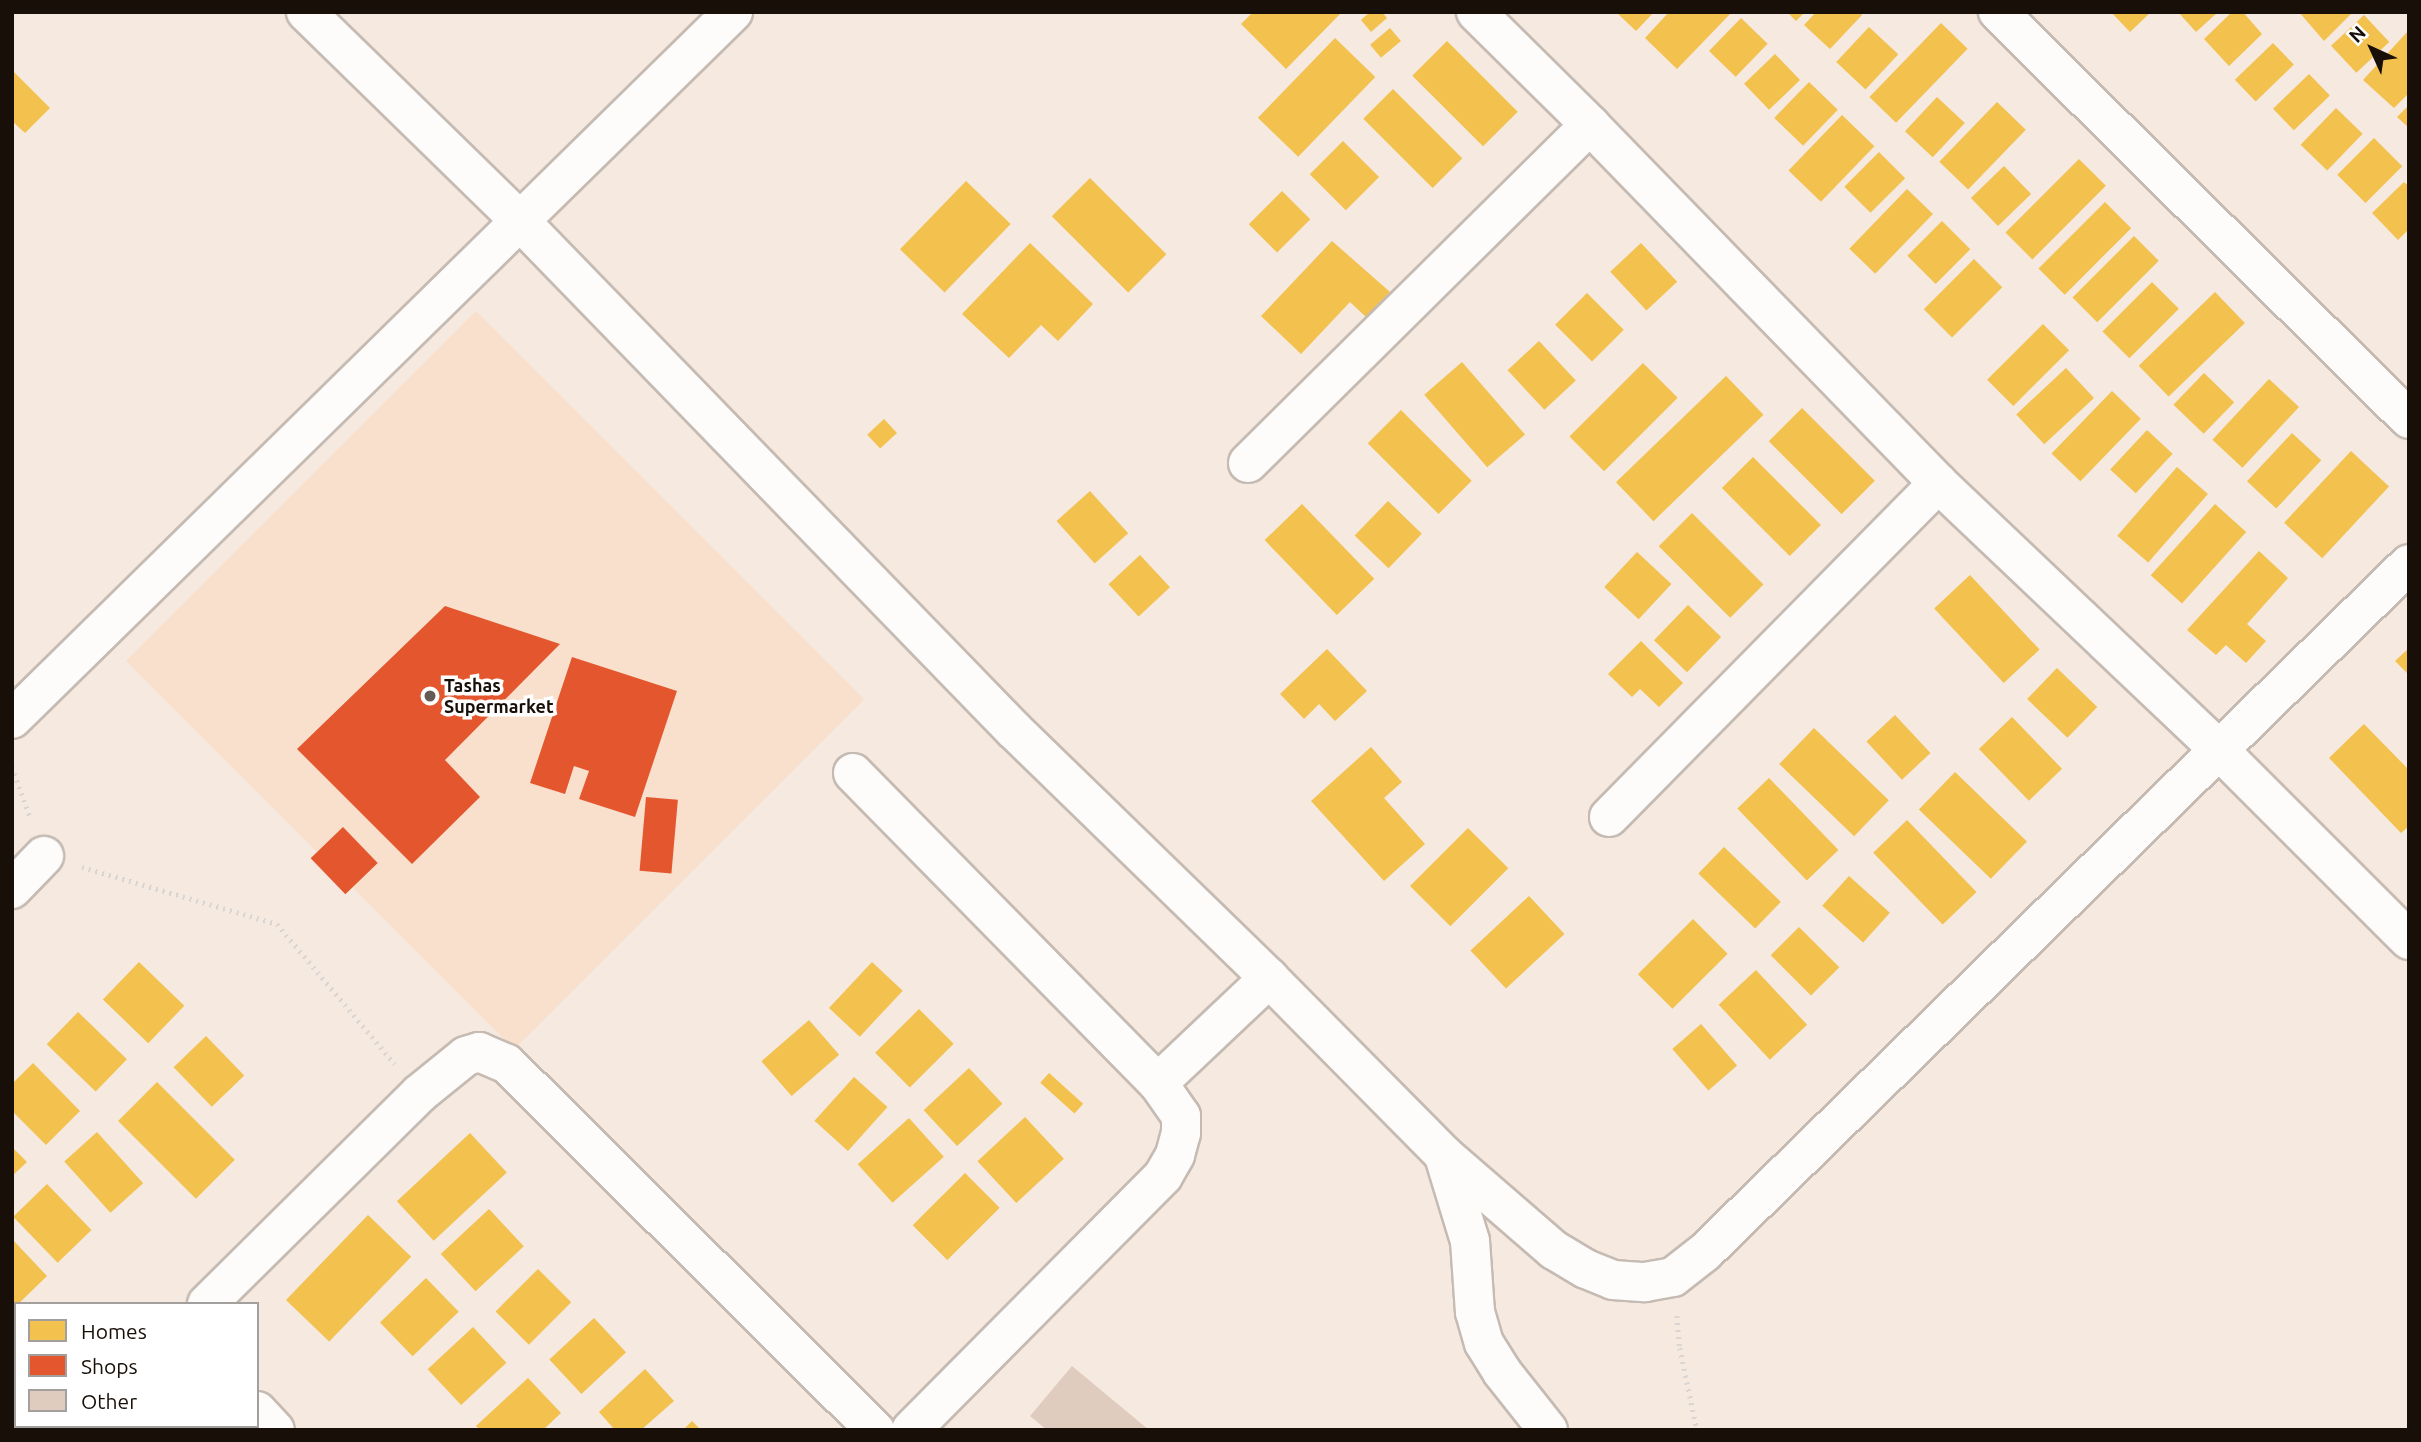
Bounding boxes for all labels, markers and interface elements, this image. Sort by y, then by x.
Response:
north arrow [2337,14,2407,84]
text: N [2344,21,2370,47]
place label: Tashas Supermarket [444,675,554,718]
marker: Tashas Supermarket [422,688,438,704]
legend [14,1302,259,1428]
text: Homes [81,1319,147,1343]
text: Shops [81,1354,138,1378]
text: Other [81,1389,137,1413]

